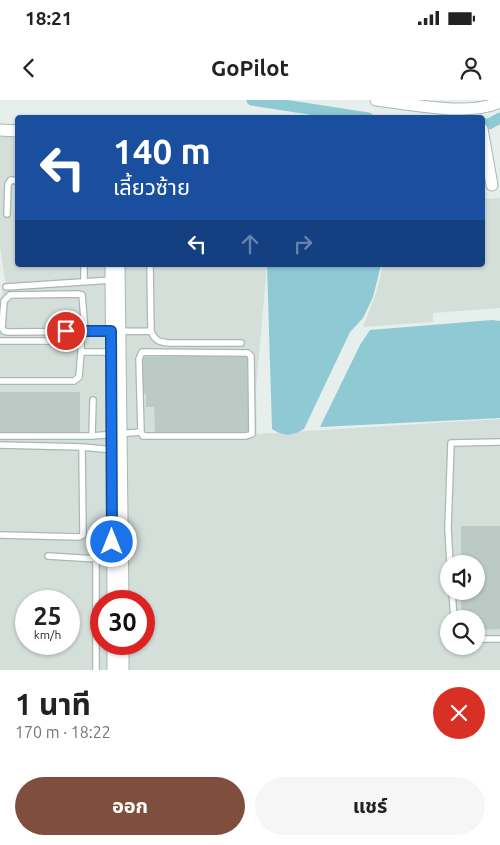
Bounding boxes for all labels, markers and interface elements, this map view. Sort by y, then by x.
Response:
text: 18:21 [25,7,73,29]
icon: back [15,54,43,82]
icon: person [457,54,485,82]
text: GoPilot [211,55,289,80]
text: 140 m [113,131,211,171]
icon: left [30,135,95,200]
text: เลี้ยวซ้าย [113,174,190,199]
icon: left [183,230,211,258]
icon: ahead [236,230,264,258]
icon: right [289,230,317,258]
pin [45,310,87,352]
icon: arrive [52,317,80,345]
position arrow [85,515,137,567]
map controls [440,555,485,655]
button: sound [440,555,485,600]
speed limit sign: 30 [90,590,155,655]
text: 25 [33,602,62,630]
button: search [440,610,485,655]
text: km/h [34,628,61,641]
text: 1 นาที [15,687,91,721]
button: close [433,687,485,739]
text: 170 m · 18:22 [15,723,111,741]
button: ออก [15,777,245,835]
button: แชร์ [255,777,485,835]

